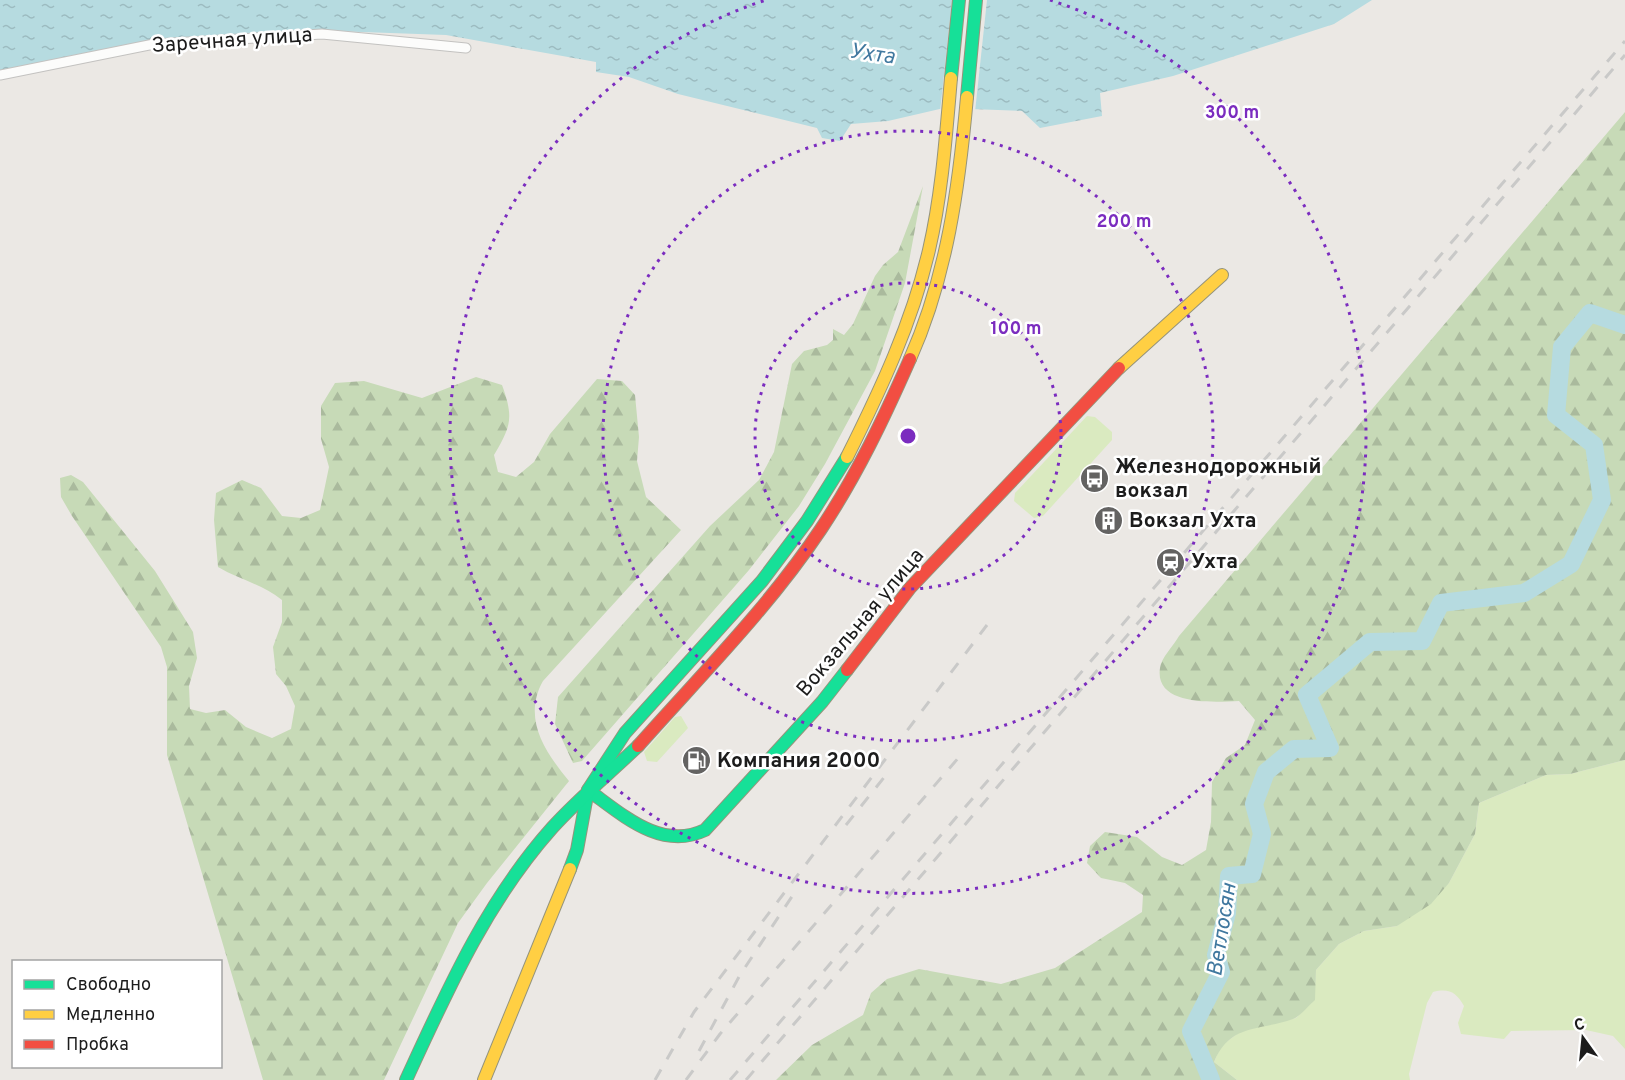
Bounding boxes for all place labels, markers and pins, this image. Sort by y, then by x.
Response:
centre of rings [898,426,918,446]
place label: Железнодорожный вокзал [1115,454,1322,505]
bus stop icon: Железнодорожный вокзал [1078,463,1110,495]
building icon: Вокзал Ухта [1092,505,1124,537]
place label: Вокзал Ухта [1129,508,1257,535]
station icon: Ухта [1154,546,1186,578]
place label: Ухта [1191,549,1238,576]
fuel station icon: Компания 2000 [680,745,712,777]
place label: Компания 2000 [717,748,880,775]

